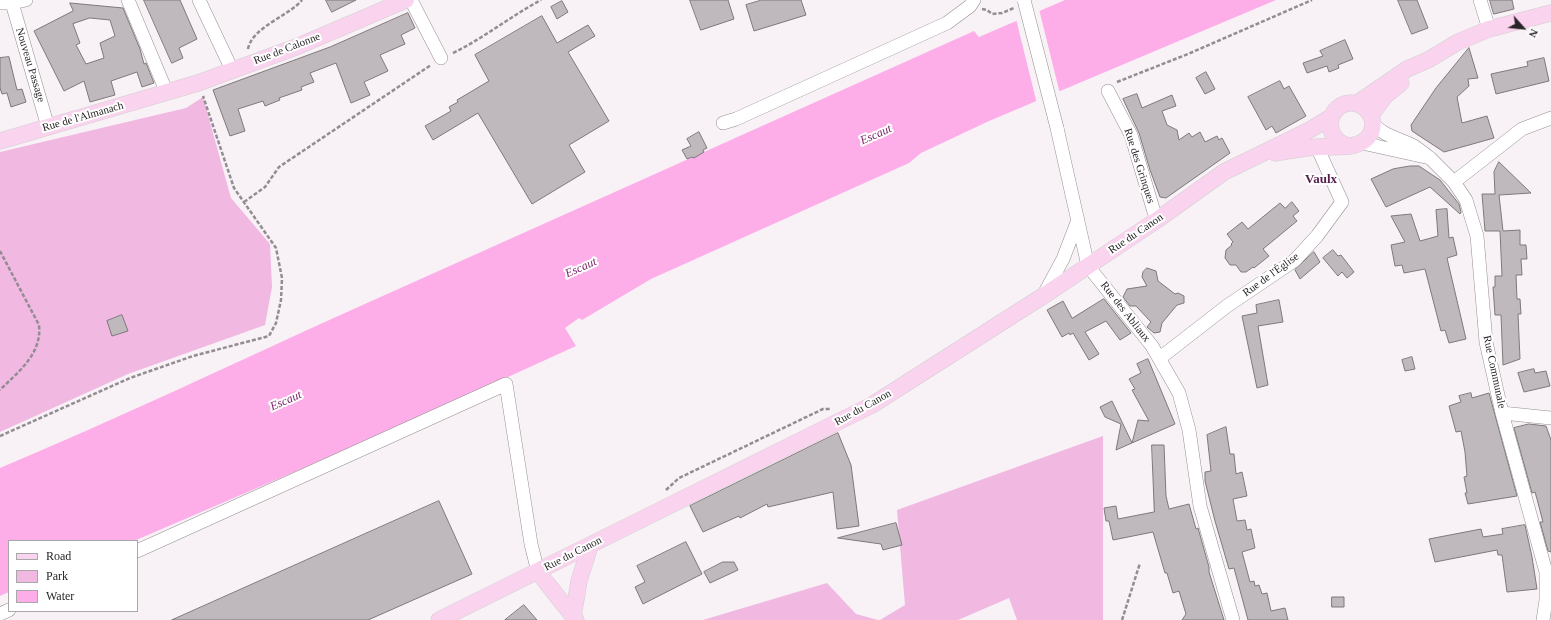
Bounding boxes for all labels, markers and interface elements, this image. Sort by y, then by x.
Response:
north arrow [1503,8,1543,48]
street label: Nouveau Passage [12,26,48,104]
text: N [1527,27,1541,40]
street label: Rue de Calonne [252,30,322,68]
street label: Rue de l'Almanach [41,99,125,135]
water label: Escaut [858,122,894,148]
street label: Rue des Grinques [1121,127,1157,205]
district label: Vaulx [1305,172,1337,188]
street label: Rue du Canon [1106,211,1166,257]
street label: Rue de l'Église [1240,250,1302,300]
water label: Escaut [563,255,599,281]
street label: Rue des Abliaux [1097,279,1153,345]
street label: Rue Communale [1480,334,1508,410]
street label: Rue du Canon [832,387,894,429]
water label: Escaut [268,388,304,414]
street label: Rue du Canon [542,534,604,574]
legend [8,540,138,612]
text: Road [46,549,71,563]
text: Park [46,569,68,583]
text: Water [46,589,74,603]

